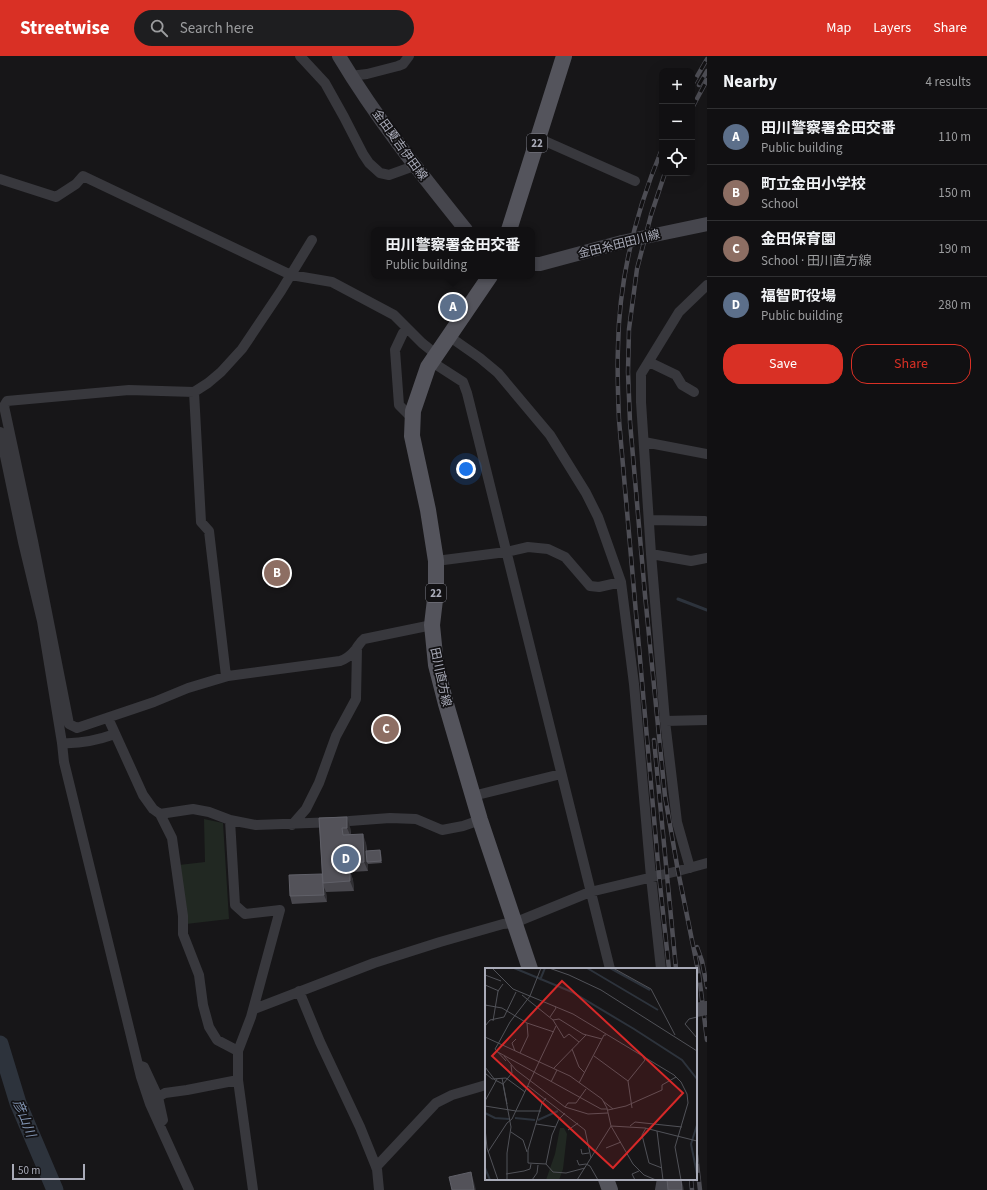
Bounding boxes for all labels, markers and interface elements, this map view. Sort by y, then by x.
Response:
search box [134,10,414,46]
text: Streetwise [20,15,110,42]
icon: search [148,17,170,39]
text: Search here [180,18,254,39]
text: Map [826,18,851,38]
text: Layers [873,18,911,38]
text: Share [933,18,967,38]
map controls [659,68,695,176]
button: + [659,68,695,104]
text: Nearby [723,70,777,94]
text: 4 results [926,73,971,91]
button: − [659,104,695,140]
street label: 金田夏吉伊田線 [368,106,431,184]
text: 田川警察署金田交番 [761,118,896,139]
text: A [732,128,740,146]
text: 110 m [938,128,971,146]
road number: 22 [527,134,547,152]
text: Public building [761,139,843,157]
button: locate [659,140,695,176]
text: 町立金田小学校 [761,174,866,195]
text: B [732,184,740,202]
text: 150 m [938,184,971,202]
text: School [761,195,798,213]
street label: 金田糸田田川線 [576,226,662,263]
popup [371,227,535,279]
text: 金田保育園 [761,229,836,250]
text: 田川警察署金田交番 [385,235,521,256]
text: C [732,240,740,258]
text: 190 m [938,240,971,258]
text: School · 田川直方線 [761,252,872,270]
text: Public building [385,256,467,274]
text: 福智町役場 [761,286,836,307]
pin: A [440,292,466,322]
text: D [732,296,740,314]
text: 280 m [938,296,971,314]
text: Public building [761,307,843,325]
button: Save [723,344,843,384]
button: Share [851,344,971,384]
your location [456,459,476,479]
pin: B [264,558,290,588]
road number: 22 [426,584,446,602]
street label: 田川直方線 [426,646,455,708]
pin: C [373,714,399,744]
pin: D [333,844,359,874]
inset map [485,968,697,1180]
water label: 彦山川 [8,1097,40,1142]
scale bar [12,1162,85,1181]
text: 50 m [18,1163,40,1178]

